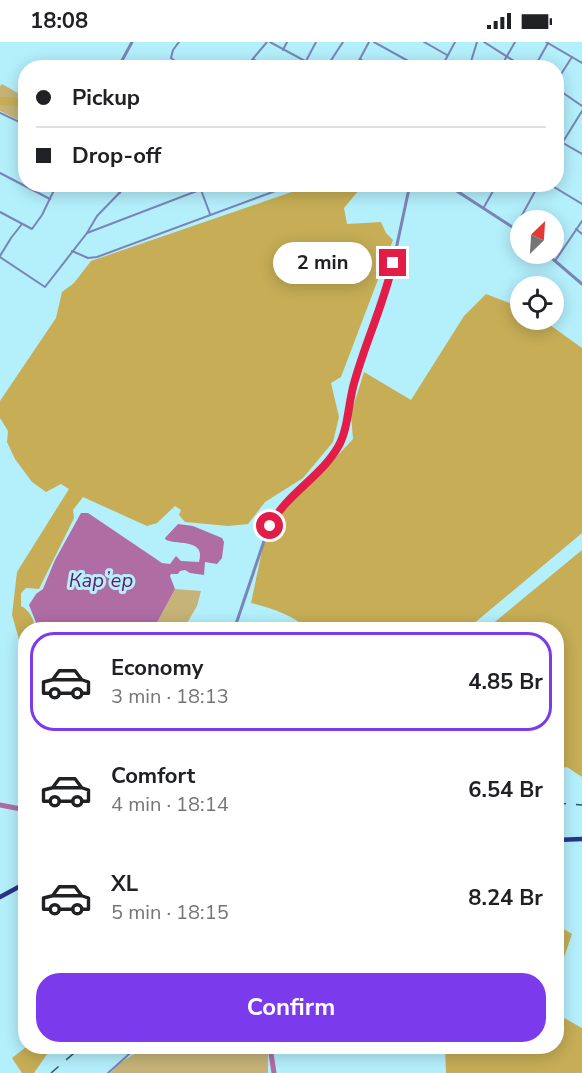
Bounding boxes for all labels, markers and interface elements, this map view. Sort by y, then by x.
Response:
text: 18:08 [30,6,88,36]
text: Pickup [72,83,140,113]
text: Drop-off [72,141,161,171]
north arrow [510,210,564,264]
map controls [510,210,564,330]
callout: 2 min [273,242,372,284]
text: 2 min [297,249,348,276]
route end [379,249,406,276]
button: locate [510,276,564,330]
route start [256,512,283,539]
water label: Карʼер [69,567,133,594]
text: Economy [111,653,203,683]
icon: car [39,655,93,709]
text: 4.85 Br [468,667,543,697]
text: 3 min · 18:13 [111,683,229,710]
text: Comfort [111,761,195,791]
icon: car [39,763,93,817]
text: 6.54 Br [468,775,543,805]
text: 4 min · 18:14 [111,791,229,818]
text: XL [111,869,138,899]
icon: car [39,871,93,925]
text: 8.24 Br [468,883,543,913]
text: 5 min · 18:15 [111,899,229,926]
button: Confirm [36,973,546,1042]

